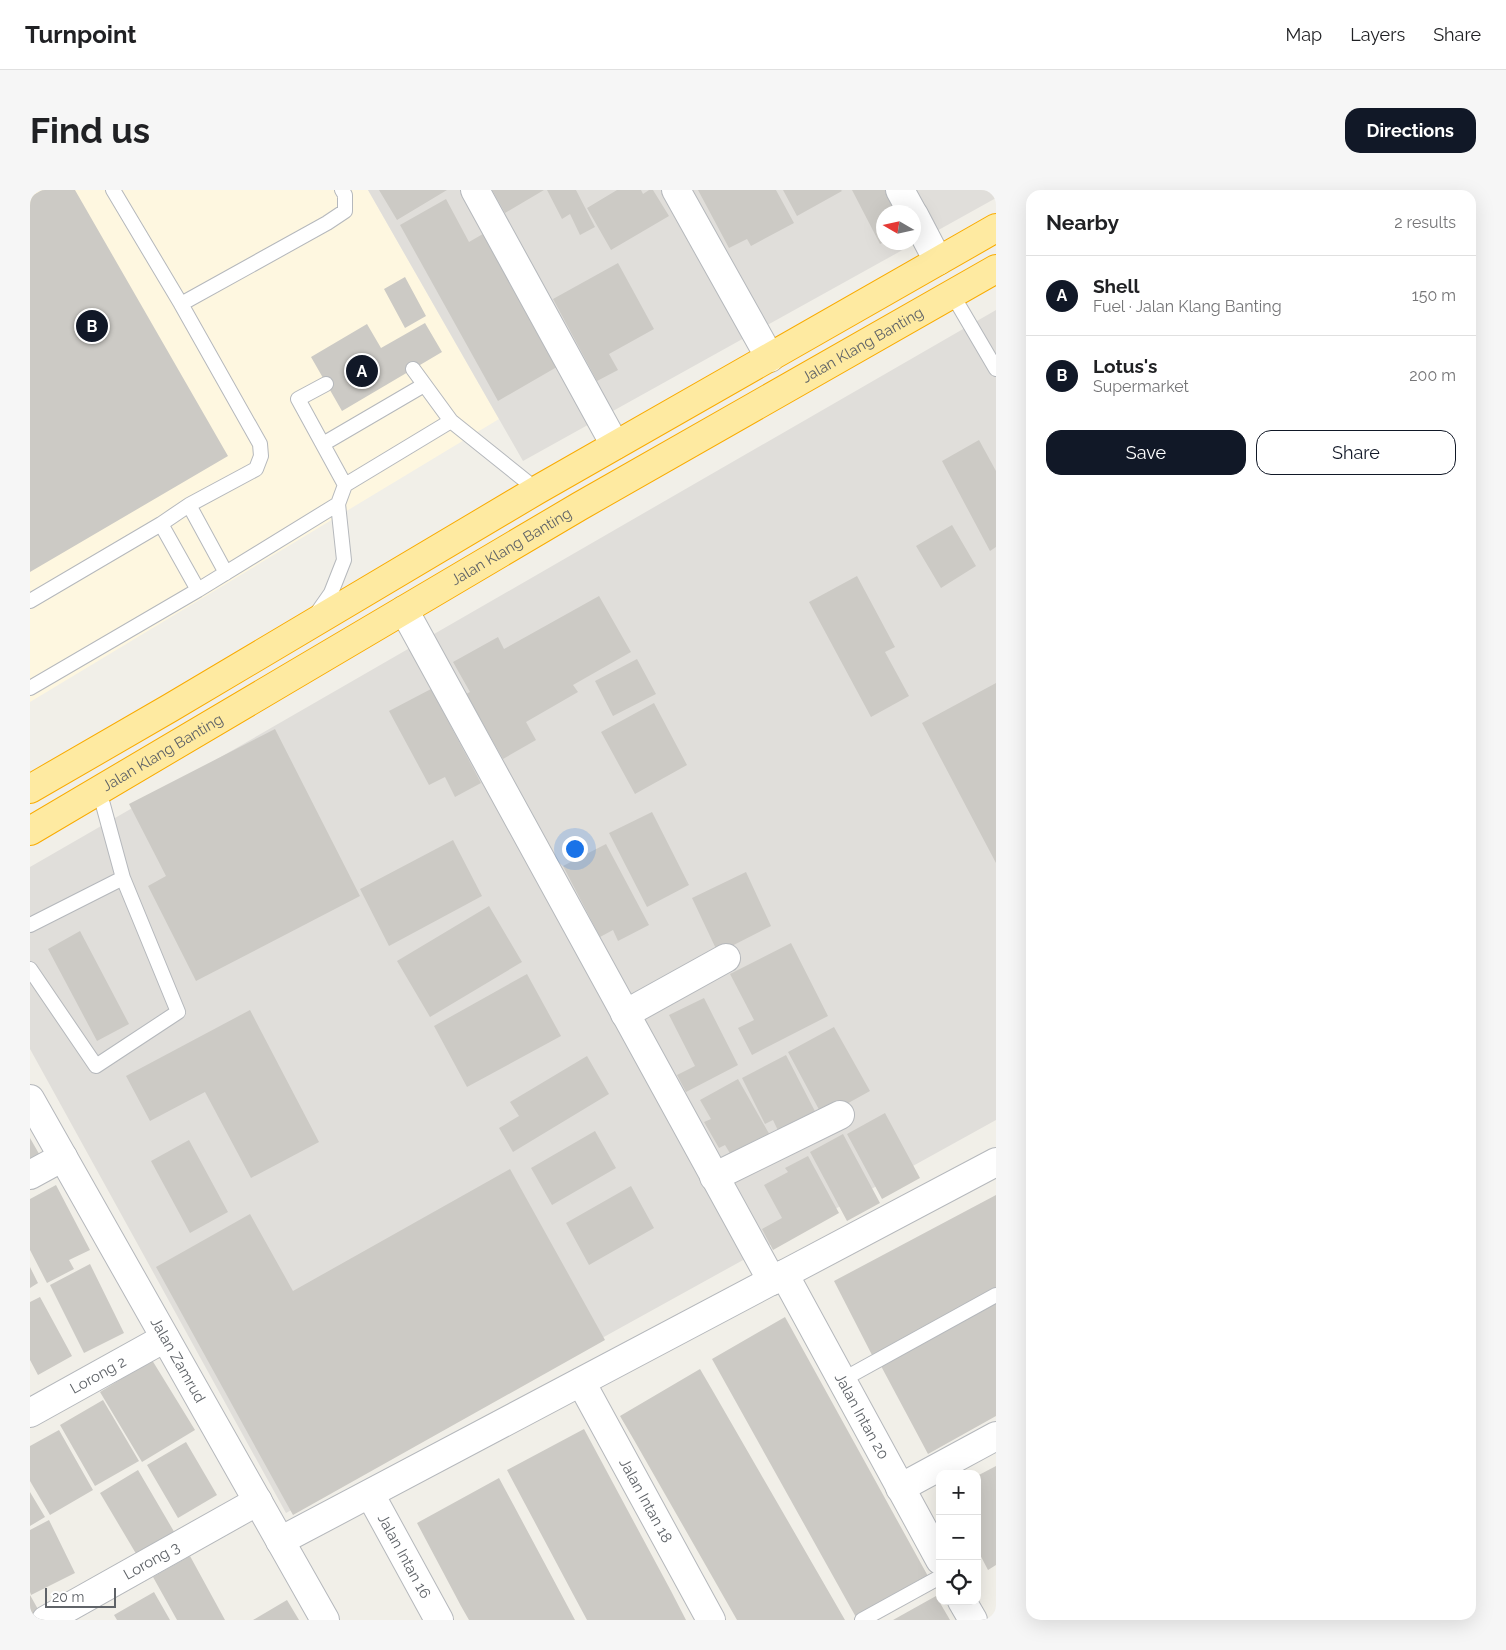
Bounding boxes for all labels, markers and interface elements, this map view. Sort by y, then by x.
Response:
text: Turnpoint [25,20,137,49]
text: Map [1286,24,1322,45]
text: Layers [1350,24,1405,45]
text: Share [1433,24,1481,45]
button: Directions [1345,108,1476,153]
text: Find us [30,110,150,151]
north arrow [876,205,921,250]
text: Nearby [1046,210,1119,235]
text: 2 results [1394,213,1456,232]
text: Shell [1093,275,1140,297]
text: A [1057,286,1067,305]
text: 150 m [1412,286,1456,305]
text: Fuel · Jalan Klang Banting [1093,297,1282,316]
street label: Jalan Klang Banting [798,303,927,387]
pin: B [76,307,108,345]
pin: A [346,352,378,390]
text: Lotus's [1093,355,1157,377]
text: B [1057,366,1067,385]
text: 200 m [1409,366,1456,385]
text: Supermarket [1093,377,1189,396]
button: Save [1046,430,1246,475]
button: Share [1256,430,1456,475]
street label: Jalan Klang Banting [448,504,575,589]
street label: Jalan Klang Banting [99,710,226,795]
your location [562,836,588,862]
street label: Jalan Zamrud [147,1314,209,1406]
street label: Lorong 2 [67,1352,129,1398]
street label: Jalan Intan 20 [831,1370,892,1462]
street label: Jalan Intan 18 [615,1455,676,1546]
map controls [936,1470,981,1605]
button: + [936,1470,981,1515]
street label: Jalan Intan 16 [374,1511,435,1602]
button: − [936,1515,981,1560]
street label: Lorong 3 [120,1538,183,1584]
button: locate [936,1560,981,1605]
scale bar [45,1585,116,1608]
text: 20 m [52,1589,84,1605]

